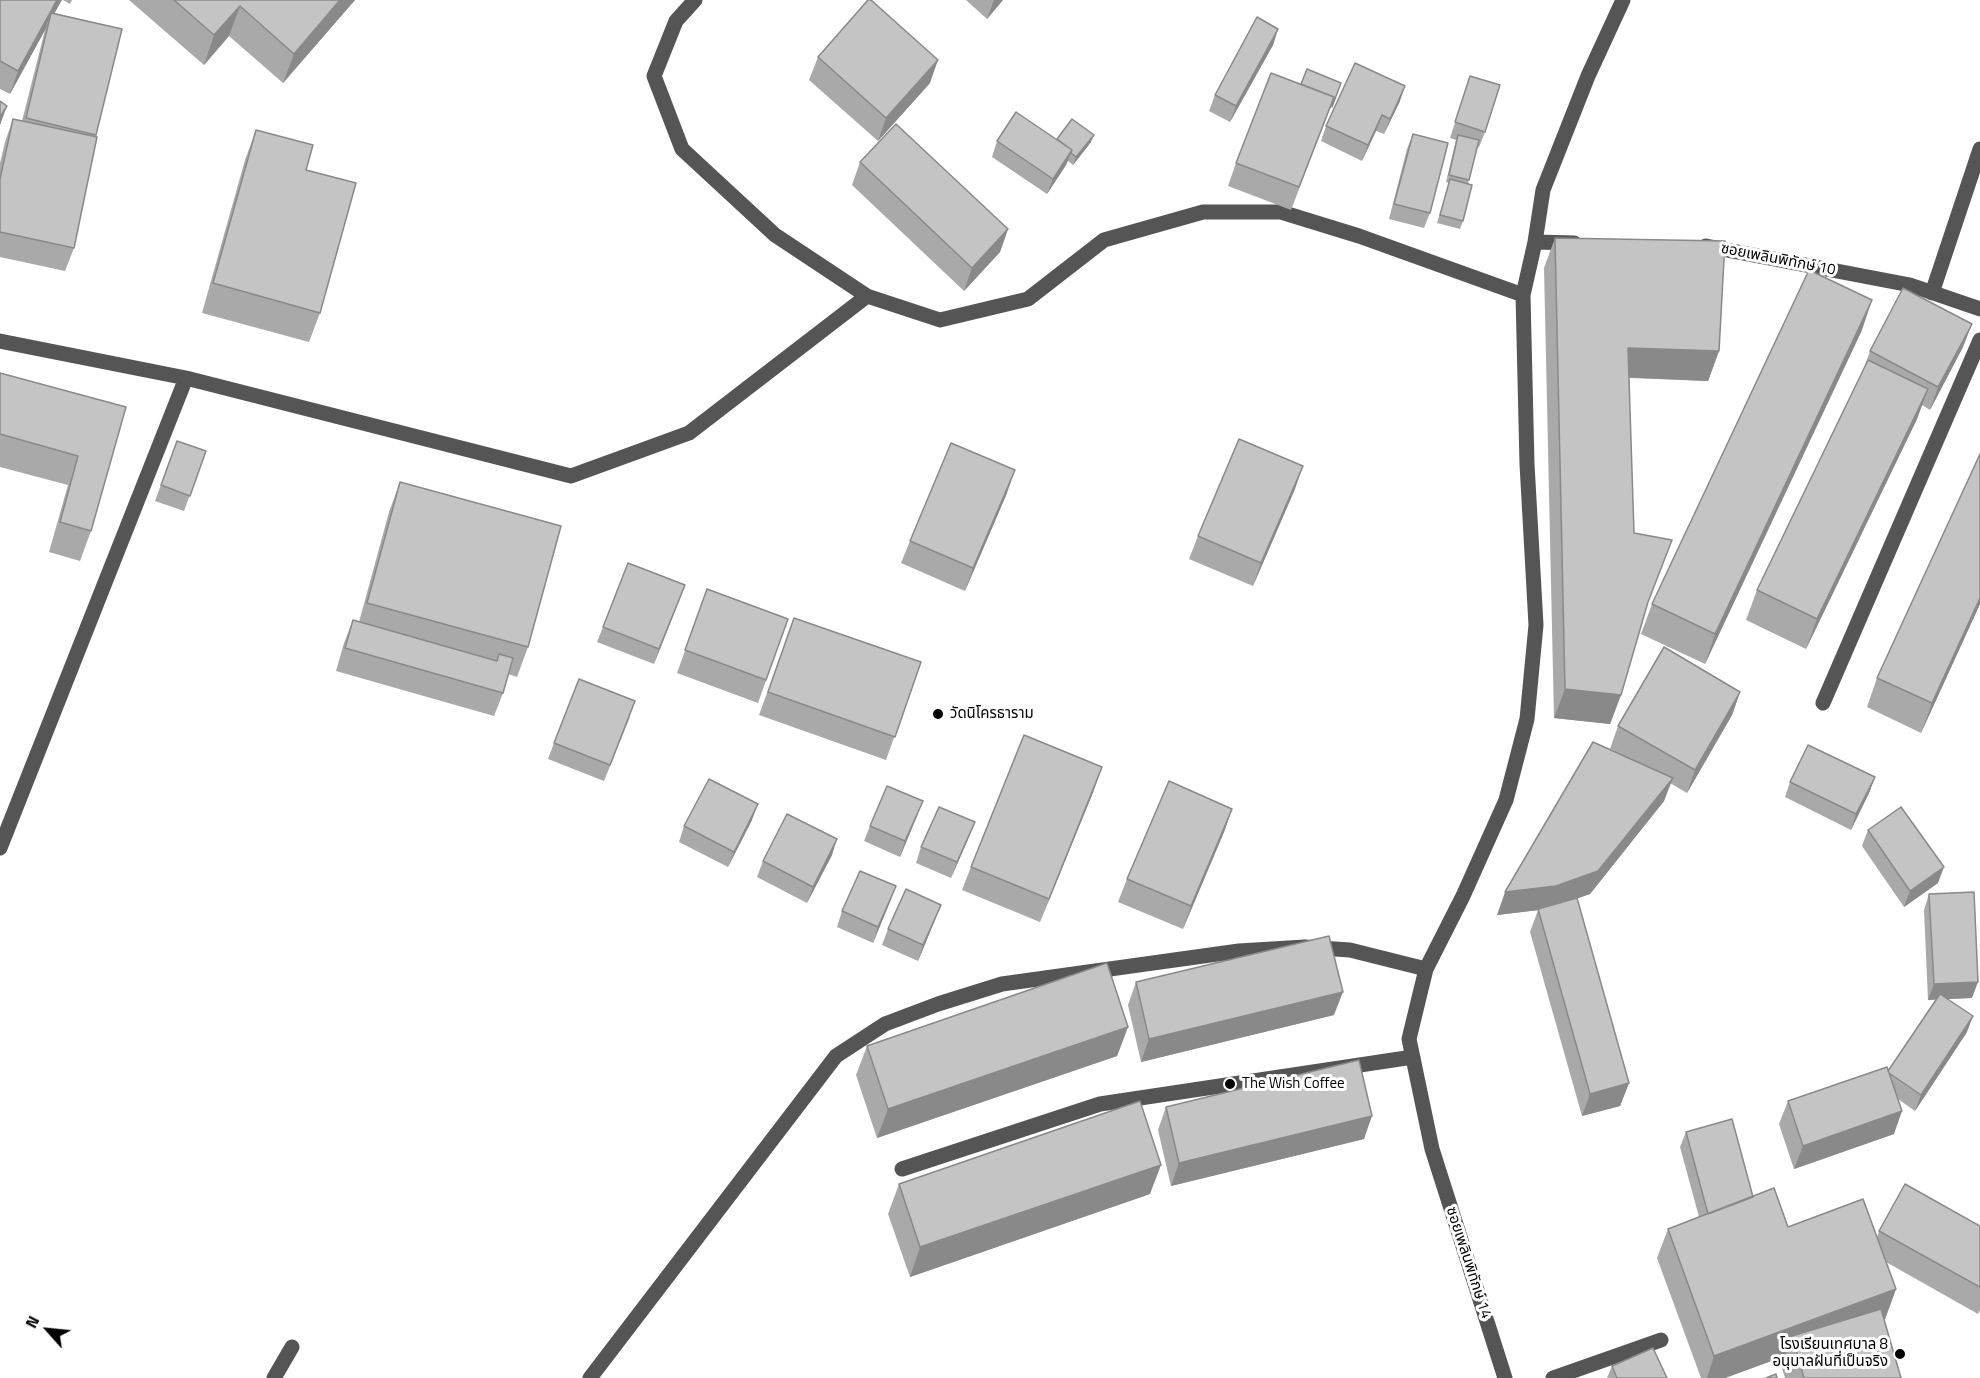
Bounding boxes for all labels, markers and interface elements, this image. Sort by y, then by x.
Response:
street label: ซอยเพลินพิทักษ์ 10 [1719,240,1837,280]
place label: วัดนิโครธาราม [950,705,1034,723]
marker: วัดนิโครธาราม [931,707,945,721]
place label: The Wish Coffee [1242,1075,1345,1093]
marker: The Wish Coffee [1223,1077,1237,1091]
street label: ซอยเพลินพิทักษ์ 14 [1441,1205,1495,1321]
north arrow [18,1300,78,1360]
text: N [19,1311,45,1332]
place label: โรงเรียนเทศบาล 8 อนุบาลฝันที่เป็นจริง [1772,1336,1888,1371]
marker: โรงเรียนเทศบาล 8 อนุบาลฝันที่เป็นจริง [1893,1347,1907,1361]

